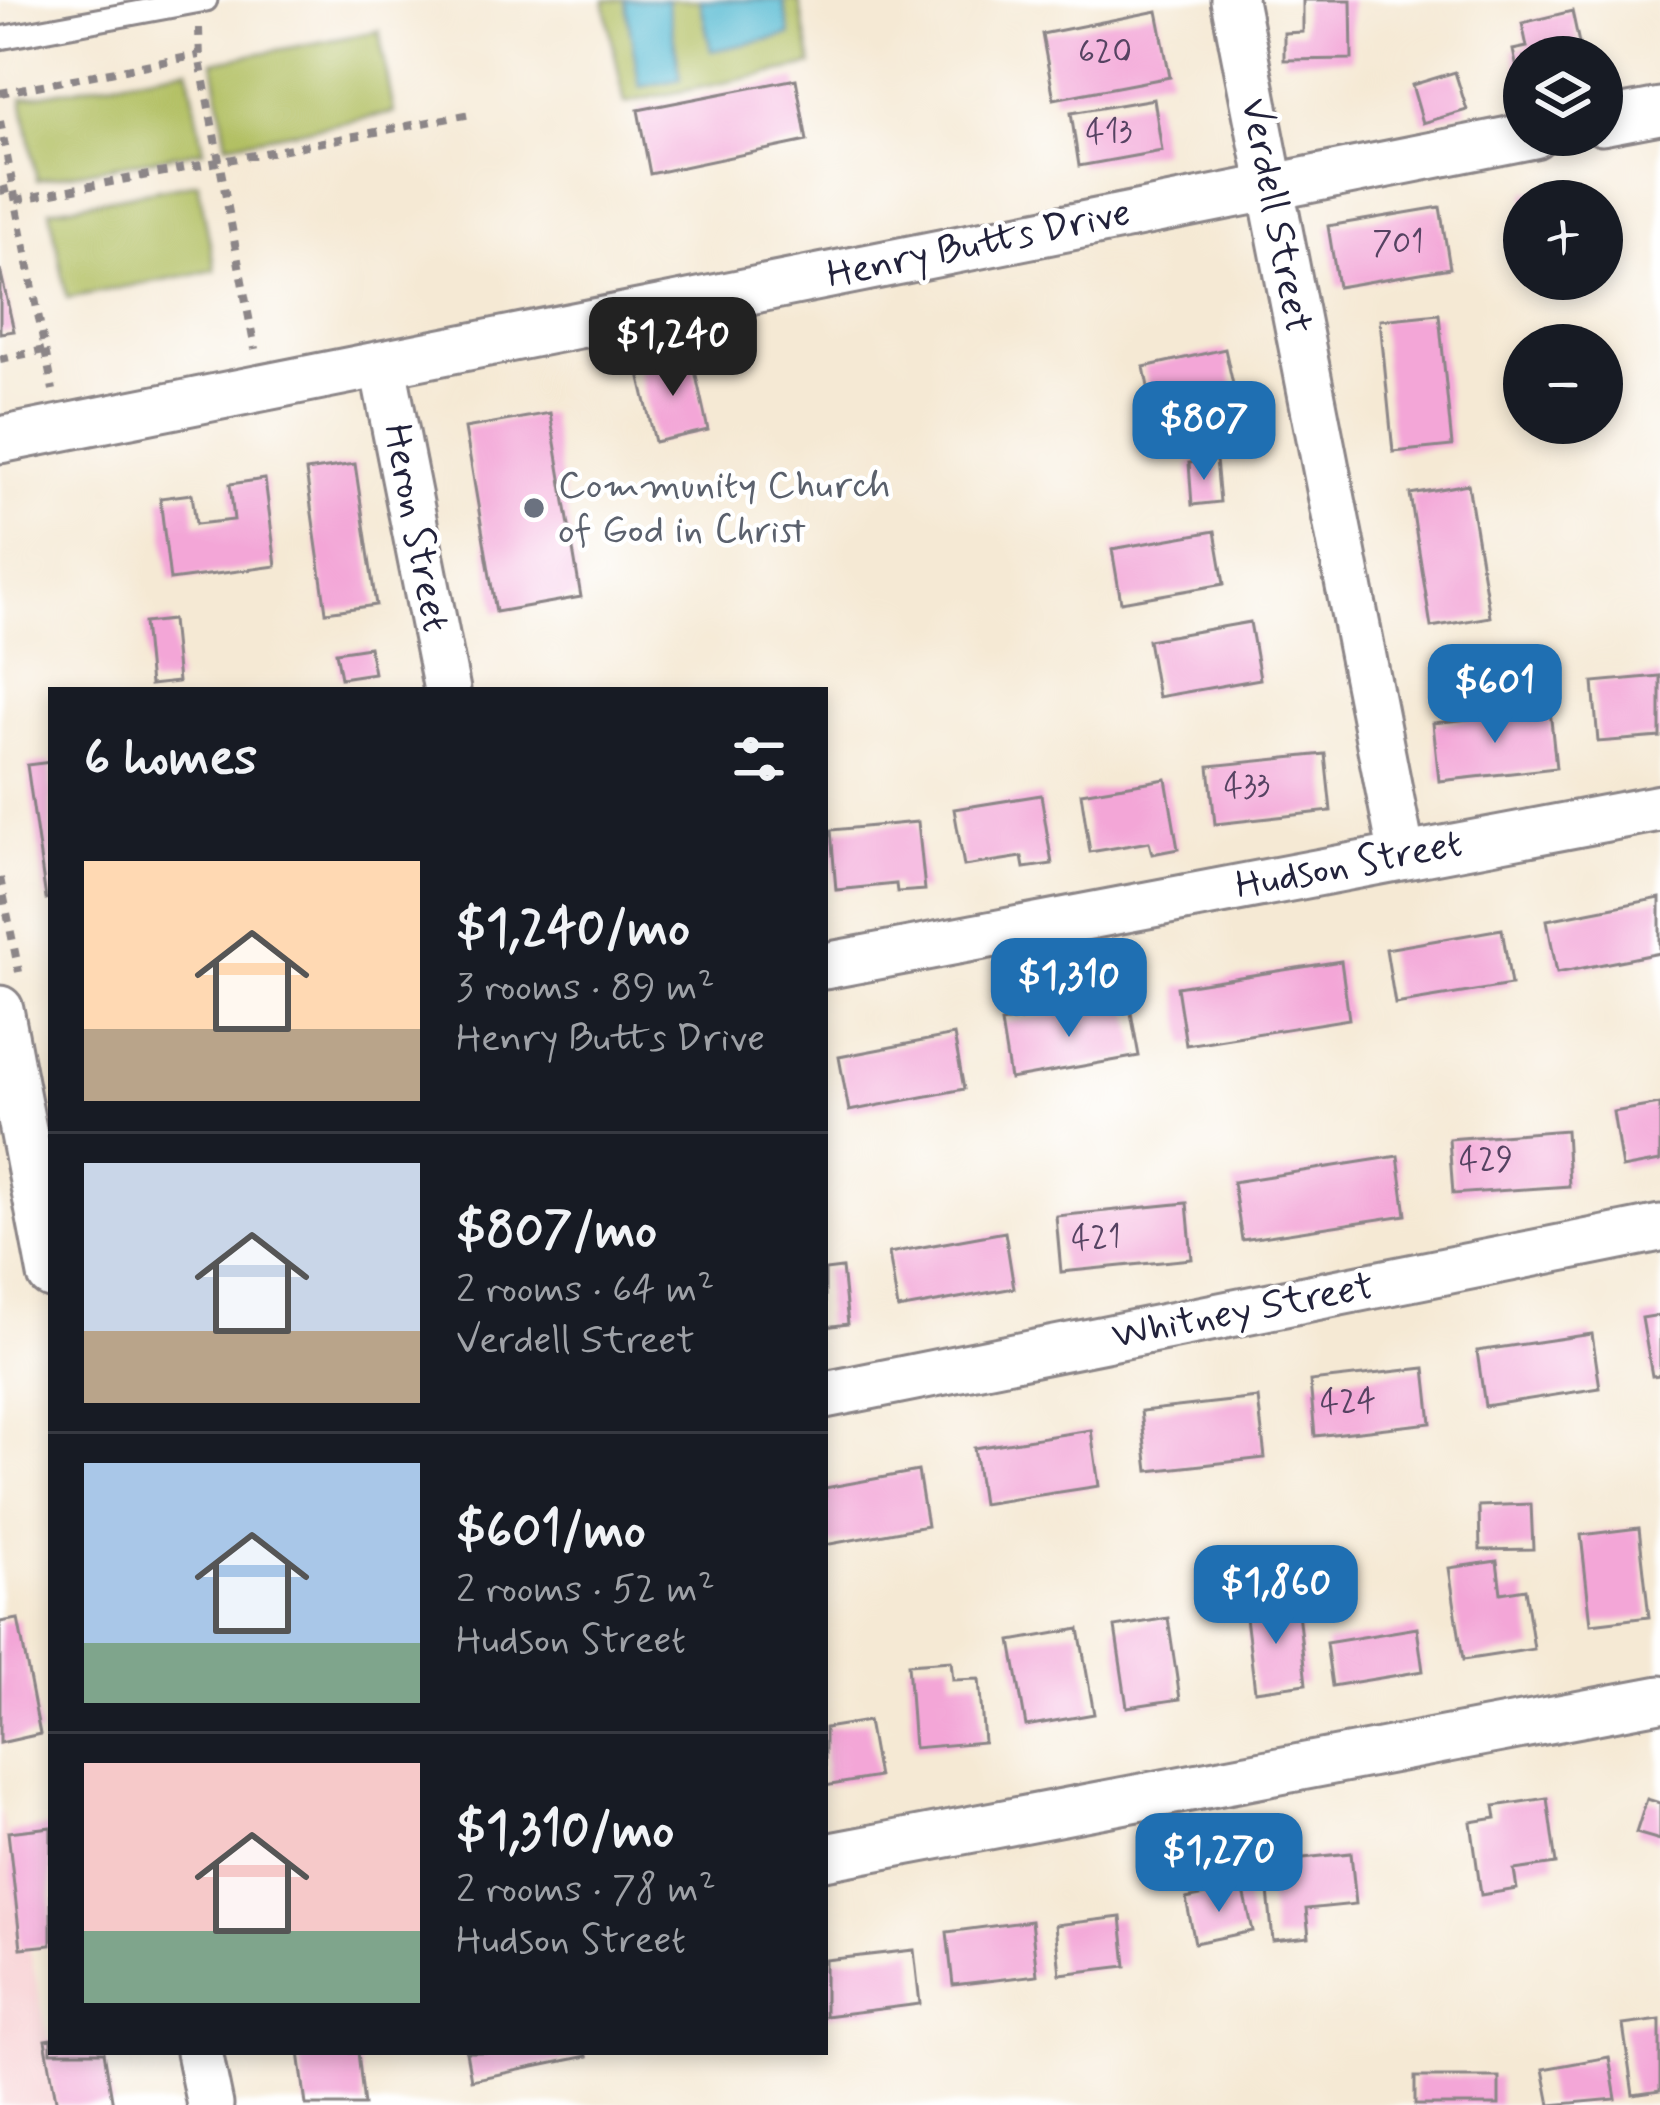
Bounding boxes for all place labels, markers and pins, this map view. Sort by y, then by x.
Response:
pin: $1,240 [575,297,771,399]
pin: $807 [1133,381,1275,483]
place label: Community Church of God in Christ [558,461,891,557]
marker: Community Church of God in Christ [521,495,547,521]
pin: $601 [1424,644,1566,746]
pin: $1,310 [971,938,1167,1040]
pin: $1,860 [1178,1545,1374,1647]
pin: $1,270 [1121,1813,1317,1915]

